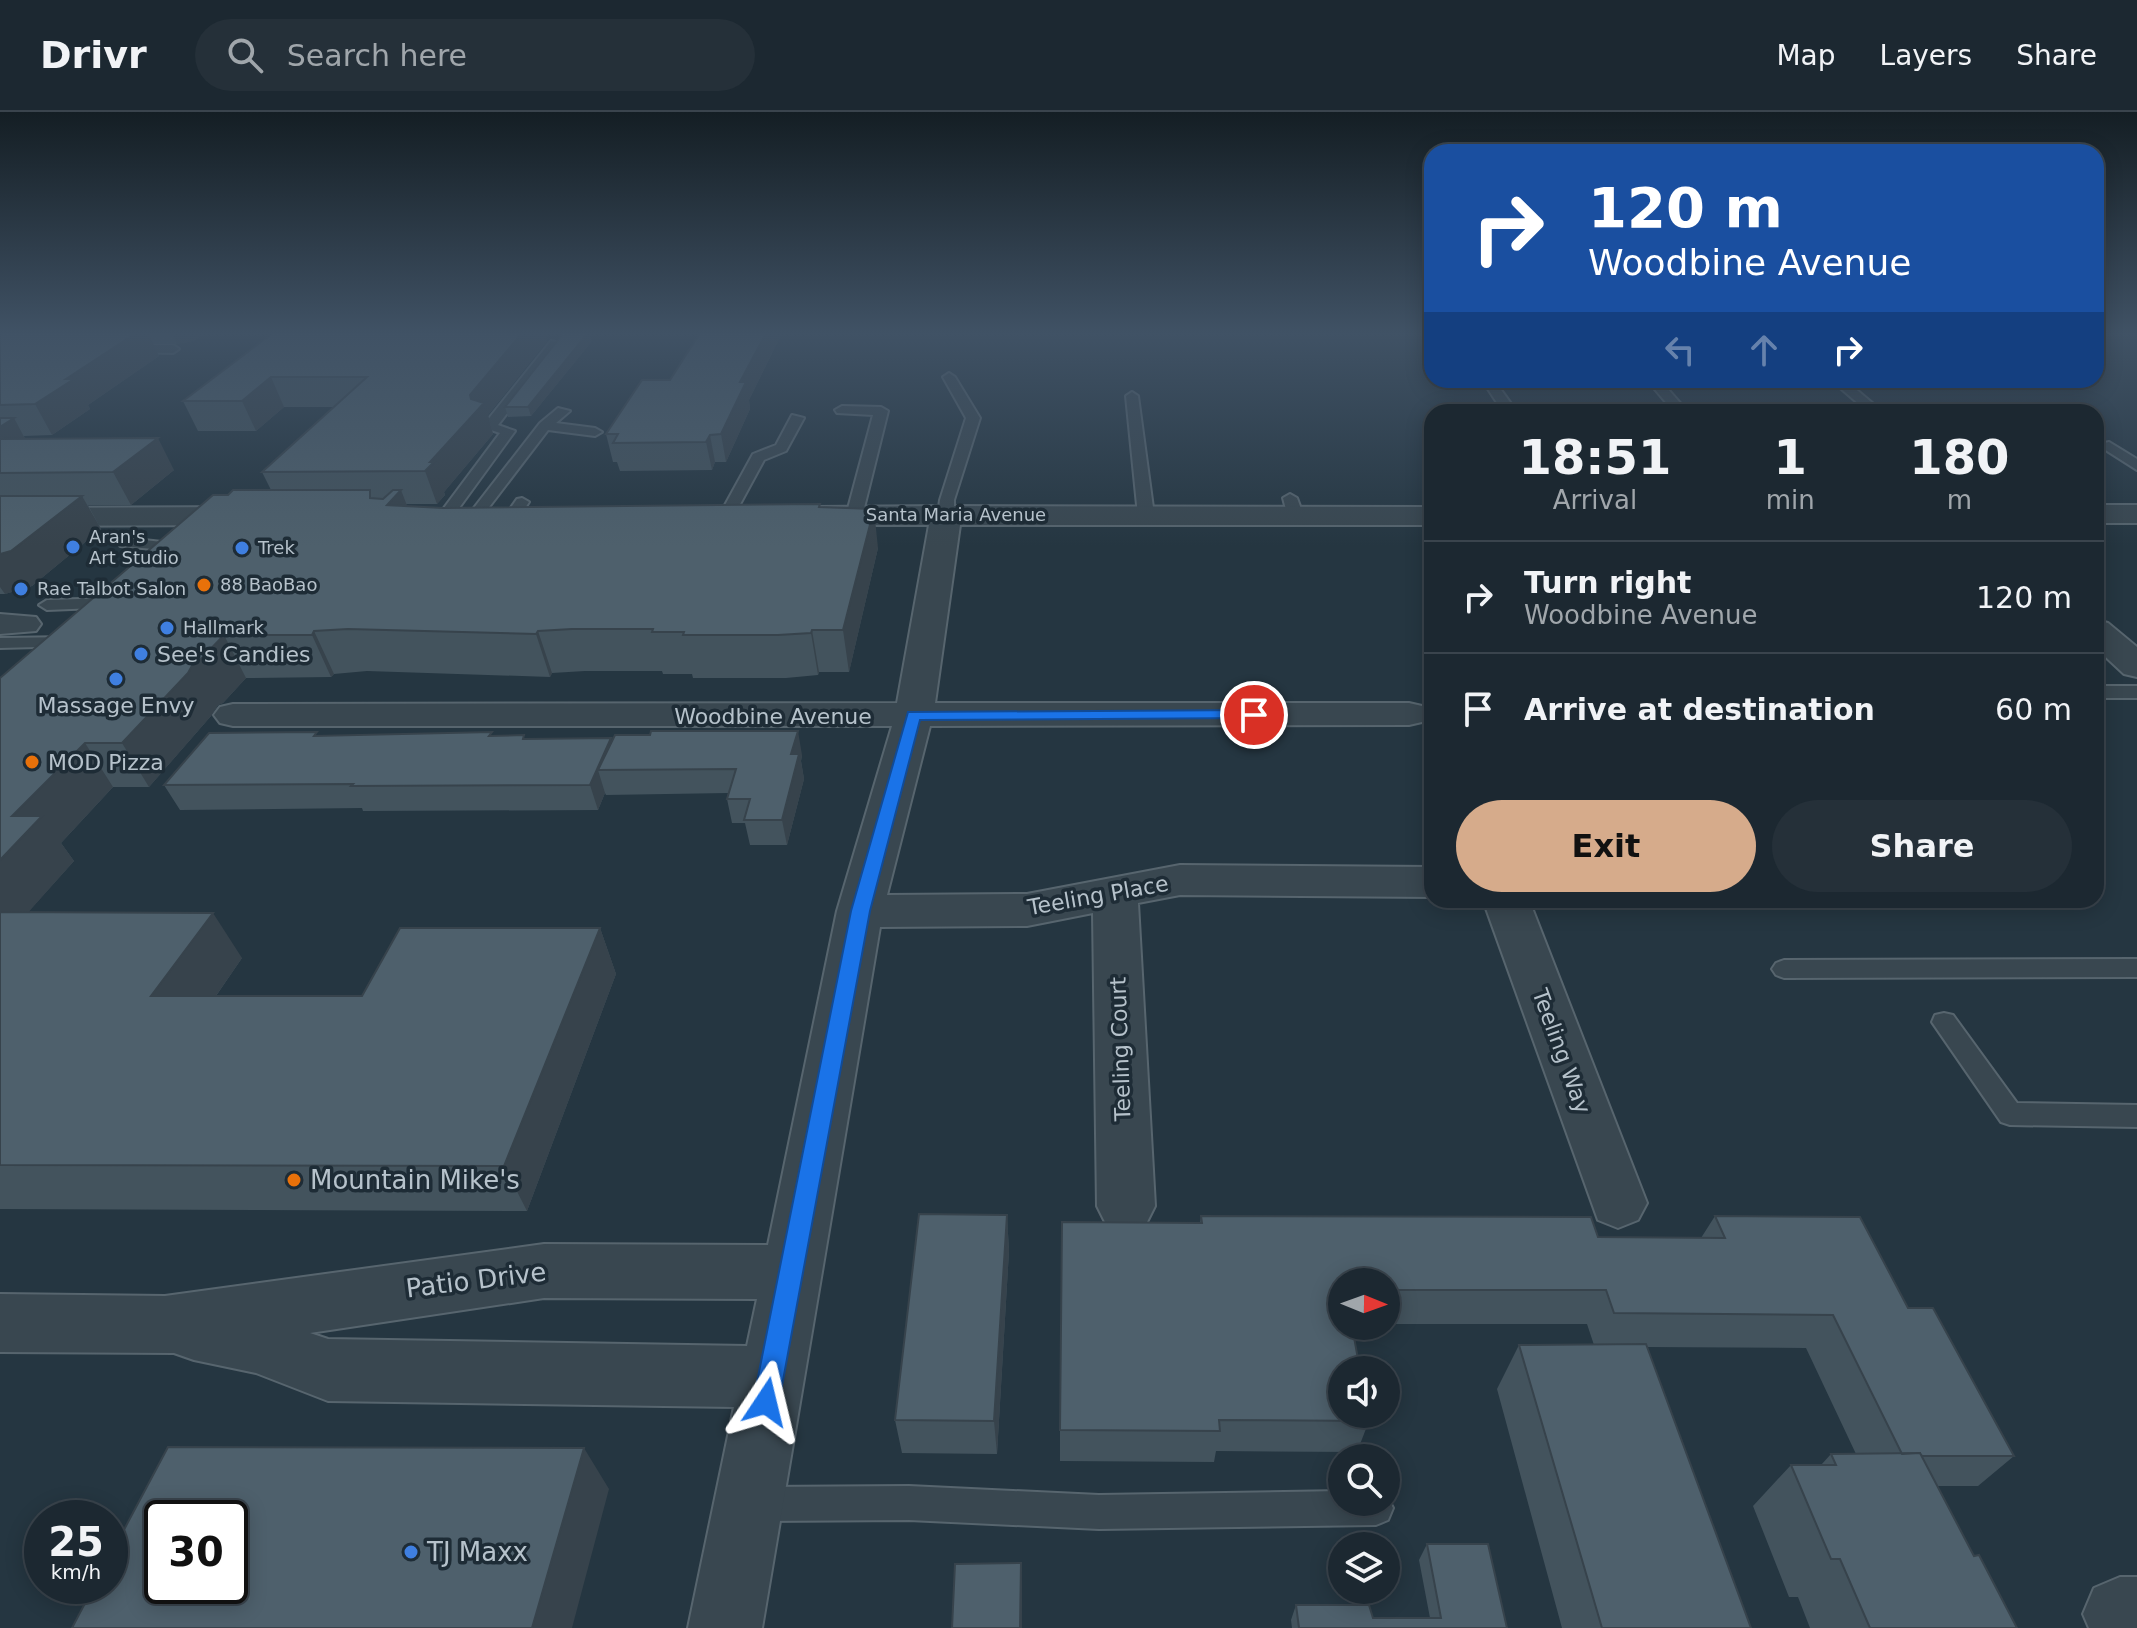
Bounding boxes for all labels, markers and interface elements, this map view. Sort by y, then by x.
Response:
search box [195,19,755,91]
text: Drivr [40,33,147,77]
icon: search [223,33,267,77]
text: Search here [287,38,467,73]
text: Map [1776,39,1836,72]
text: Layers [1880,39,1972,72]
text: Share [2016,39,2097,72]
text: 120 m [1588,175,1783,240]
icon: right [1456,176,1560,280]
text: Woodbine Avenue [1588,242,1911,283]
icon: left [1658,328,1702,372]
icon: ahead [1742,328,1786,372]
icon: right [1826,328,1870,372]
text: 18:51 [1518,429,1671,485]
text: 1 [1774,429,1807,485]
text: 180 [1909,429,2009,485]
text: Arrival [1553,485,1637,515]
text: min [1766,485,1815,515]
text: m [1947,485,1972,515]
street label: Santa Maria Avenue [866,504,1046,525]
place label: Aran's Art Studio [89,526,179,568]
place label: Trek [257,537,295,558]
marker: Aran's Art Studio [64,538,82,556]
marker: Trek [233,539,251,557]
text: Turn right [1524,565,1691,600]
place label: 88 BaoBao [220,574,317,595]
icon: right [1456,575,1500,619]
marker: 88 BaoBao [195,576,213,594]
place label: Rae Talbot Salon [37,578,186,599]
marker: Rae Talbot Salon [12,580,30,598]
text: 120 m [1976,580,2072,615]
text: Woodbine Avenue [1524,600,1758,630]
place label: Hallmark [183,617,265,638]
marker: Hallmark [158,619,176,637]
place label: See's Candies [157,642,310,667]
marker: See's Candies [132,645,150,663]
marker: Massage Envy [107,670,125,688]
pin [1220,681,1288,749]
icon: arrive [1456,687,1500,731]
text: Arrive at destination [1524,692,1875,727]
text: 60 m [1995,692,2072,727]
place label: Massage Envy [37,693,195,718]
icon: arrive [1232,693,1276,737]
street label: Woodbine Avenue [674,704,872,729]
place label: MOD Pizza [48,750,164,775]
marker: MOD Pizza [23,753,41,771]
button: Exit [1456,800,1756,892]
button: Share [1772,800,2072,892]
street label: Teeling Place [1025,871,1170,920]
street label: Teeling Court [1105,976,1136,1123]
street label: Teeling Way [1527,985,1596,1117]
place label: Mountain Mike's [310,1165,520,1195]
marker: Mountain Mike's [285,1171,303,1189]
street label: Patio Drive [404,1256,548,1304]
north arrow [1328,1268,1400,1340]
map controls [1328,1268,1400,1604]
button: sound [1328,1356,1400,1428]
position arrow [724,1360,808,1444]
button: search [1328,1444,1400,1516]
speed limit sign: 30 [144,1500,248,1604]
text: 25 [48,1519,104,1565]
button: layers [1328,1532,1400,1604]
place label: TJ Maxx [426,1537,528,1567]
marker: TJ Maxx [402,1543,420,1561]
text: km/h [51,1560,101,1584]

